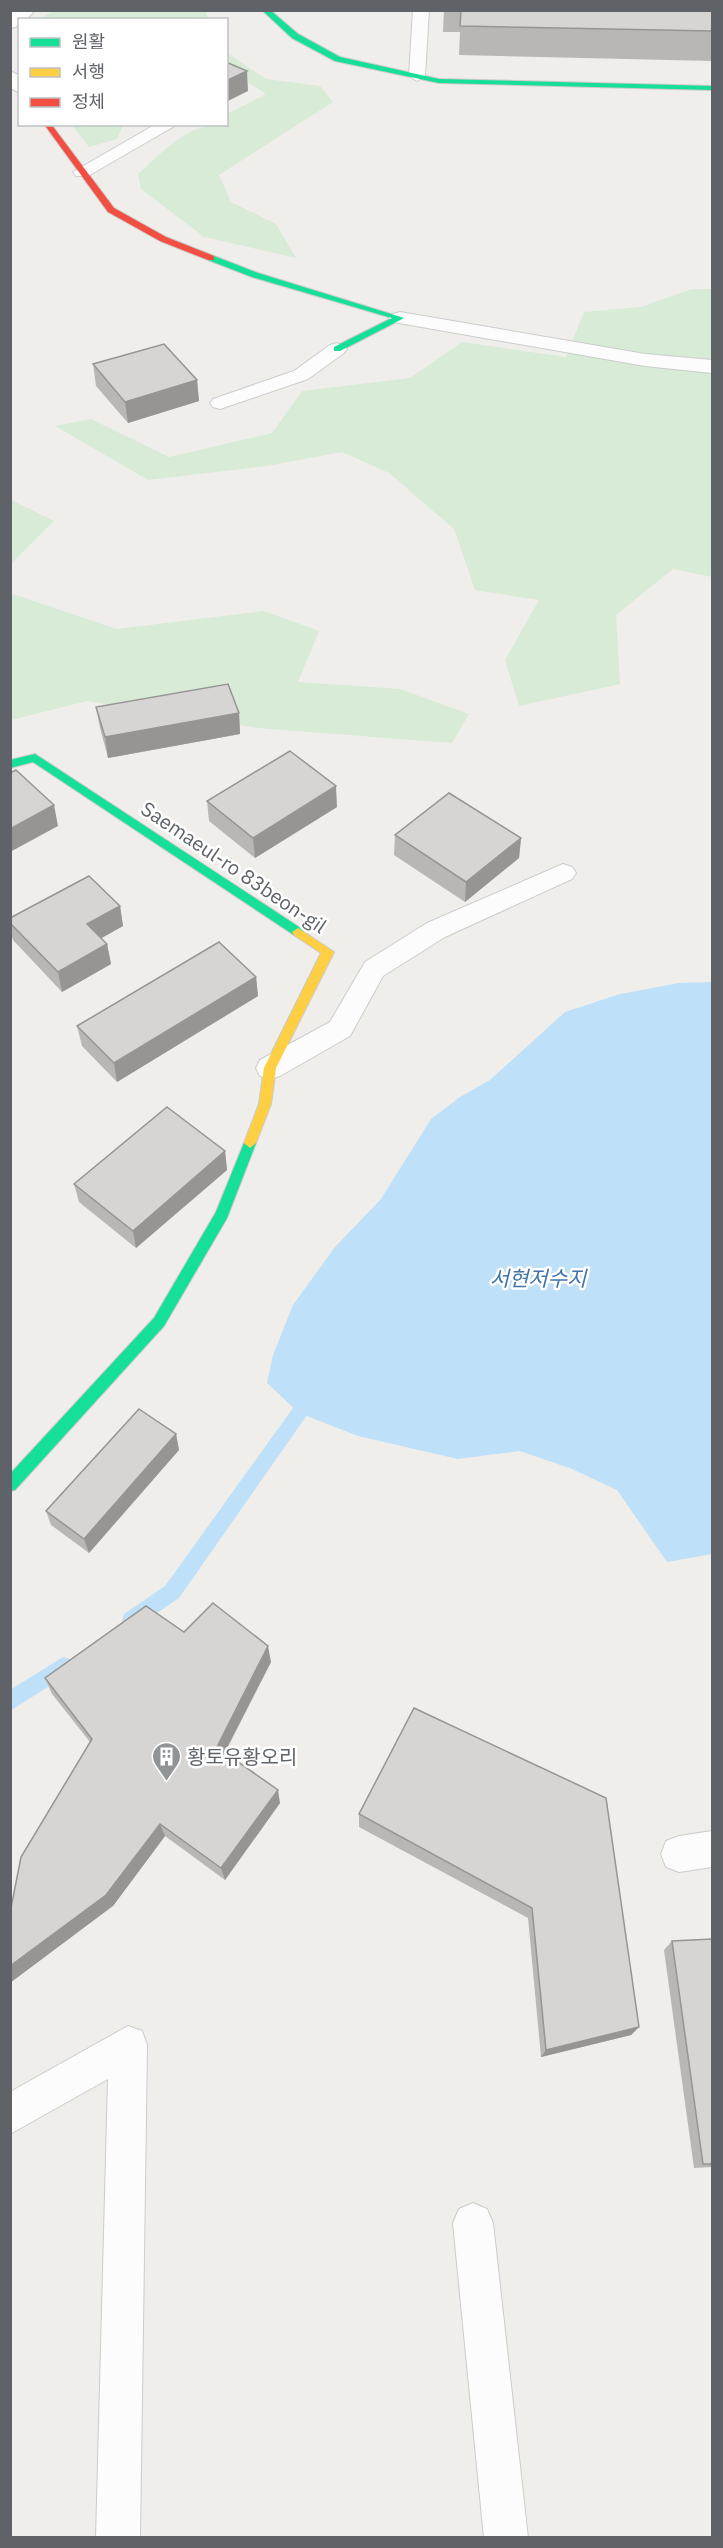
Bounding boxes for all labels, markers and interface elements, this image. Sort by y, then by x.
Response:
legend [18,18,228,126]
text: 원활 [72,30,105,53]
text: 서행 [72,60,105,83]
text: 정체 [72,90,105,113]
street label: Saemaeul-ro 83beon-gil [136,795,332,939]
water label: 서현저수지 [490,1264,588,1292]
building icon: 황토유황오리 [150,1740,182,1782]
place label: 황토유황오리 [187,1743,297,1770]

